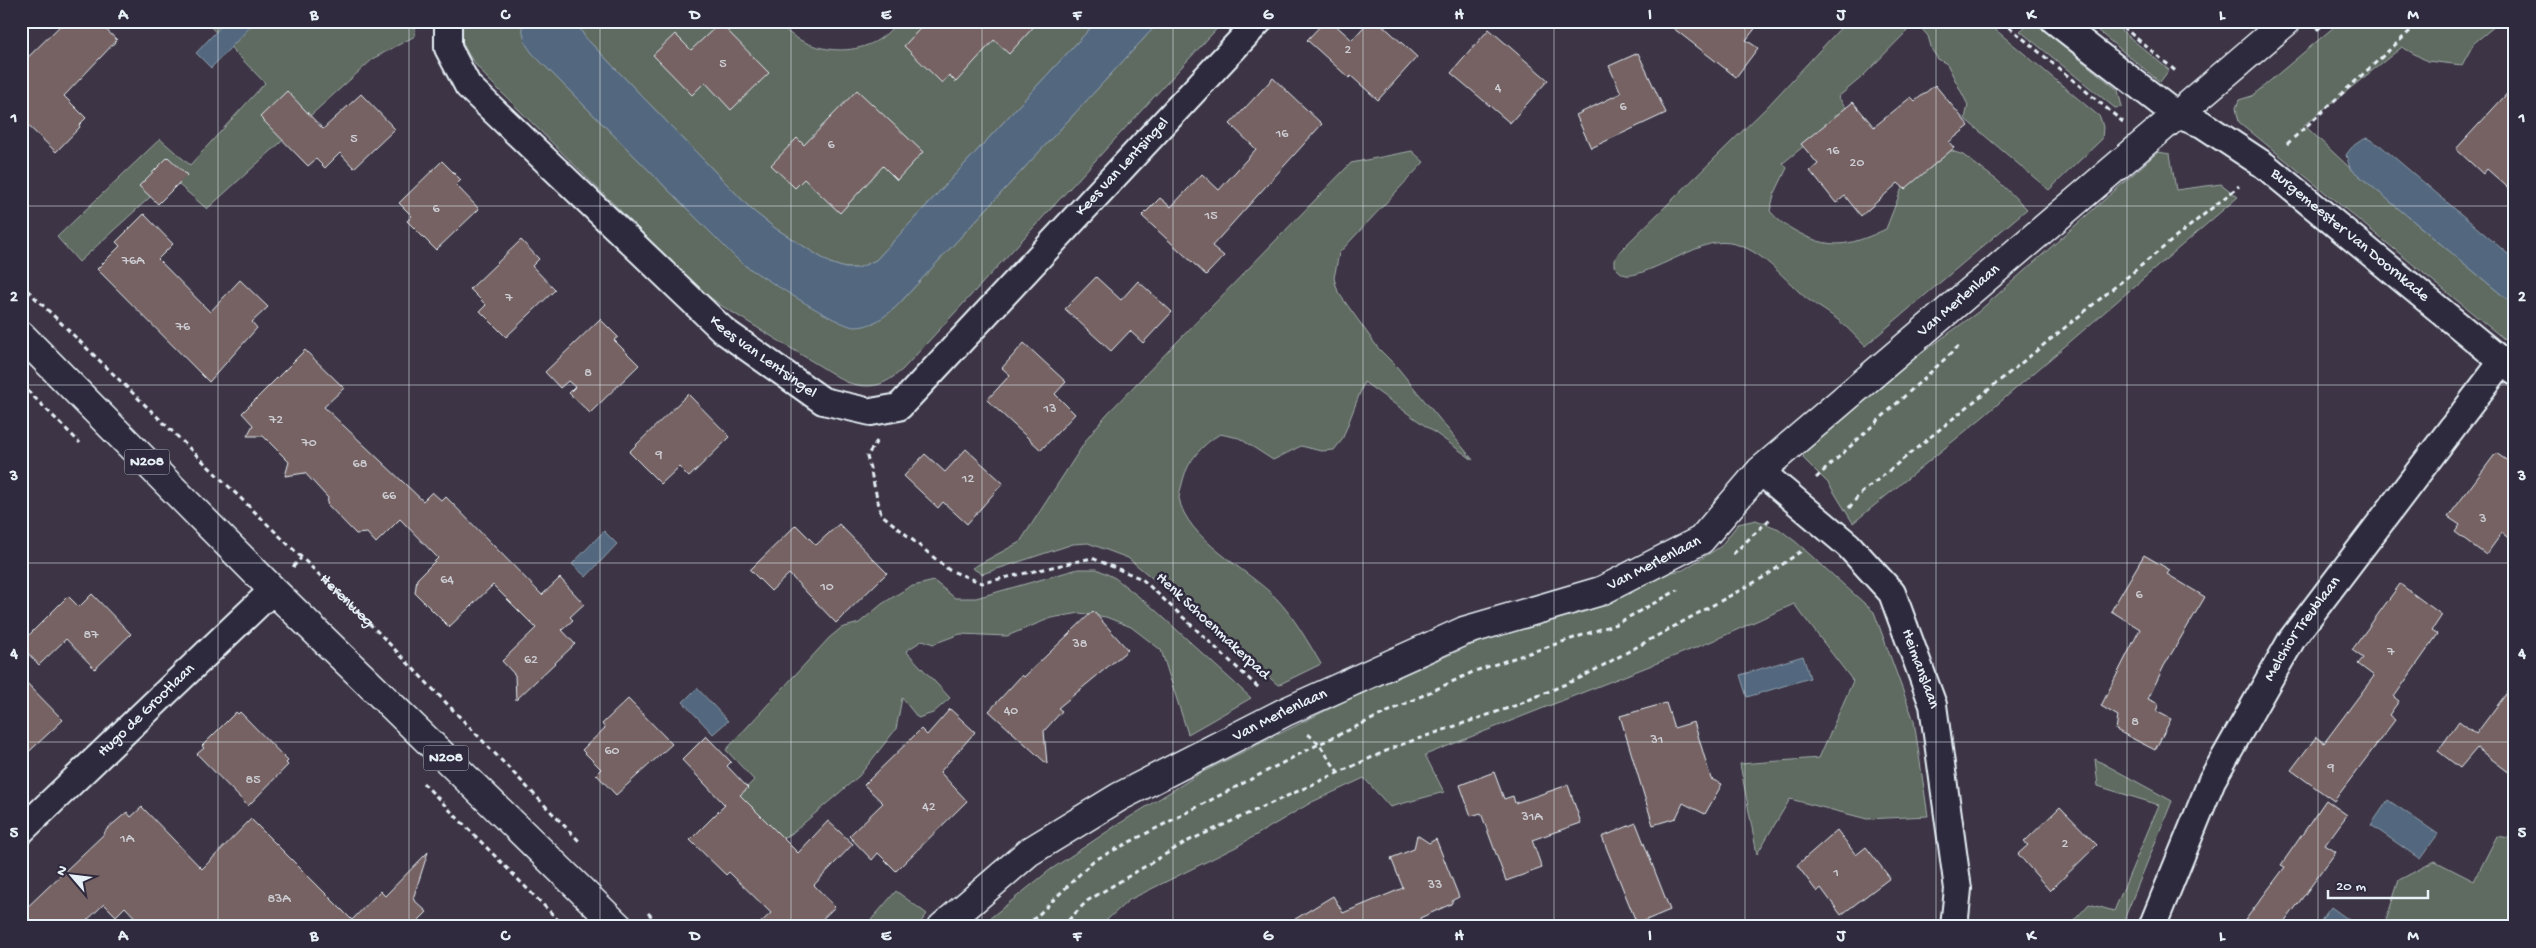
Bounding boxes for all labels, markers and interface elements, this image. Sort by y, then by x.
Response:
text: A [117,7,129,26]
text: B [309,7,319,26]
text: C [500,7,511,26]
text: D [688,7,701,26]
text: E [881,7,892,26]
text: F [1072,7,1083,26]
text: G [1263,7,1274,26]
text: H [1454,7,1464,26]
text: I [1648,7,1652,26]
text: J [1836,7,1847,26]
text: K [2026,7,2038,26]
text: L [2219,7,2226,26]
text: M [2407,7,2419,26]
house number: 2 [1345,42,1352,59]
house number: 5 [719,56,727,73]
house number: 4 [1495,80,1502,97]
house number: 6 [1619,99,1627,116]
text: 1 [10,110,17,129]
text: 1 [2518,110,2525,129]
street label: Kees van Lentsingel [1072,114,1173,221]
house number: 16 [1275,126,1289,143]
house number: 5 [350,131,358,148]
house number: 6 [827,137,835,154]
house number: 16 [1826,143,1840,160]
house number: 20 [1850,155,1864,172]
street label: Burgemeester Van Doornkade [2266,164,2433,307]
house number: 6 [432,201,440,218]
house number: 15 [1203,208,1218,225]
house number: 76A [121,253,145,270]
street label: Van Merlenlaan [1913,260,2005,342]
text: 2 [10,289,18,308]
text: 2 [2518,289,2526,308]
house number: 7 [504,290,513,307]
street label: Kees van Lentsingel [705,312,820,403]
house number: 76 [175,319,191,336]
house number: 8 [584,365,592,382]
house number: 13 [1043,401,1056,418]
house number: 72 [268,412,283,429]
house number: 70 [300,435,317,452]
house number: 9 [654,447,663,464]
road number: N208 [124,450,170,474]
house number: 68 [353,456,368,473]
text: 3 [9,468,18,487]
text: 3 [2517,468,2526,487]
house number: 12 [961,471,974,488]
house number: 66 [382,488,397,505]
house number: 3 [2478,511,2487,528]
street label: Van Merlenlaan [1604,532,1705,596]
street label: Henk Schoenmakerpad [1151,569,1274,686]
street label: Herenweg [315,570,377,632]
house number: 64 [440,572,454,589]
street label: Melchior Treublaan [2260,573,2346,685]
house number: 10 [819,579,834,596]
house number: 6 [2135,587,2143,604]
street label: Heimanslaan [1897,626,1943,712]
house number: 87 [84,627,99,644]
house number: 38 [1072,636,1088,653]
house number: 7 [2386,644,2395,661]
text: 4 [9,646,18,665]
text: 4 [2517,646,2526,665]
house number: 62 [524,652,538,669]
street label: Hugo de Grootlaan [94,660,200,762]
street label: Van Merlenlaan [1229,684,1331,747]
house number: 40 [1004,703,1018,720]
house number: 8 [2131,714,2139,731]
house number: 31 [1650,732,1663,749]
house number: 60 [604,743,620,760]
road number: N208 [424,746,468,770]
house number: 9 [2326,760,2335,777]
house number: 85 [245,772,261,789]
house number: 42 [922,799,936,816]
house number: 31A [1520,809,1543,826]
text: 5 [10,825,19,844]
text: 5 [2518,825,2527,844]
house number: 1A [119,831,135,848]
house number: 2 [2062,836,2069,853]
north arrow [48,850,98,900]
text: N [53,863,72,879]
house number: 1 [1832,865,1839,882]
scale bar [2328,868,2428,900]
house number: 33 [1427,877,1442,894]
text: 20 m [2336,878,2366,896]
house number: 83A [267,891,291,908]
text: A [117,928,129,947]
text: B [309,928,319,947]
text: C [500,928,511,947]
text: D [688,928,701,947]
text: E [881,928,892,947]
text: F [1072,928,1083,947]
text: G [1263,928,1274,947]
text: H [1454,928,1464,947]
text: I [1648,928,1652,947]
text: J [1836,928,1847,947]
text: K [2026,928,2038,947]
text: L [2219,928,2226,947]
text: M [2407,928,2419,947]

